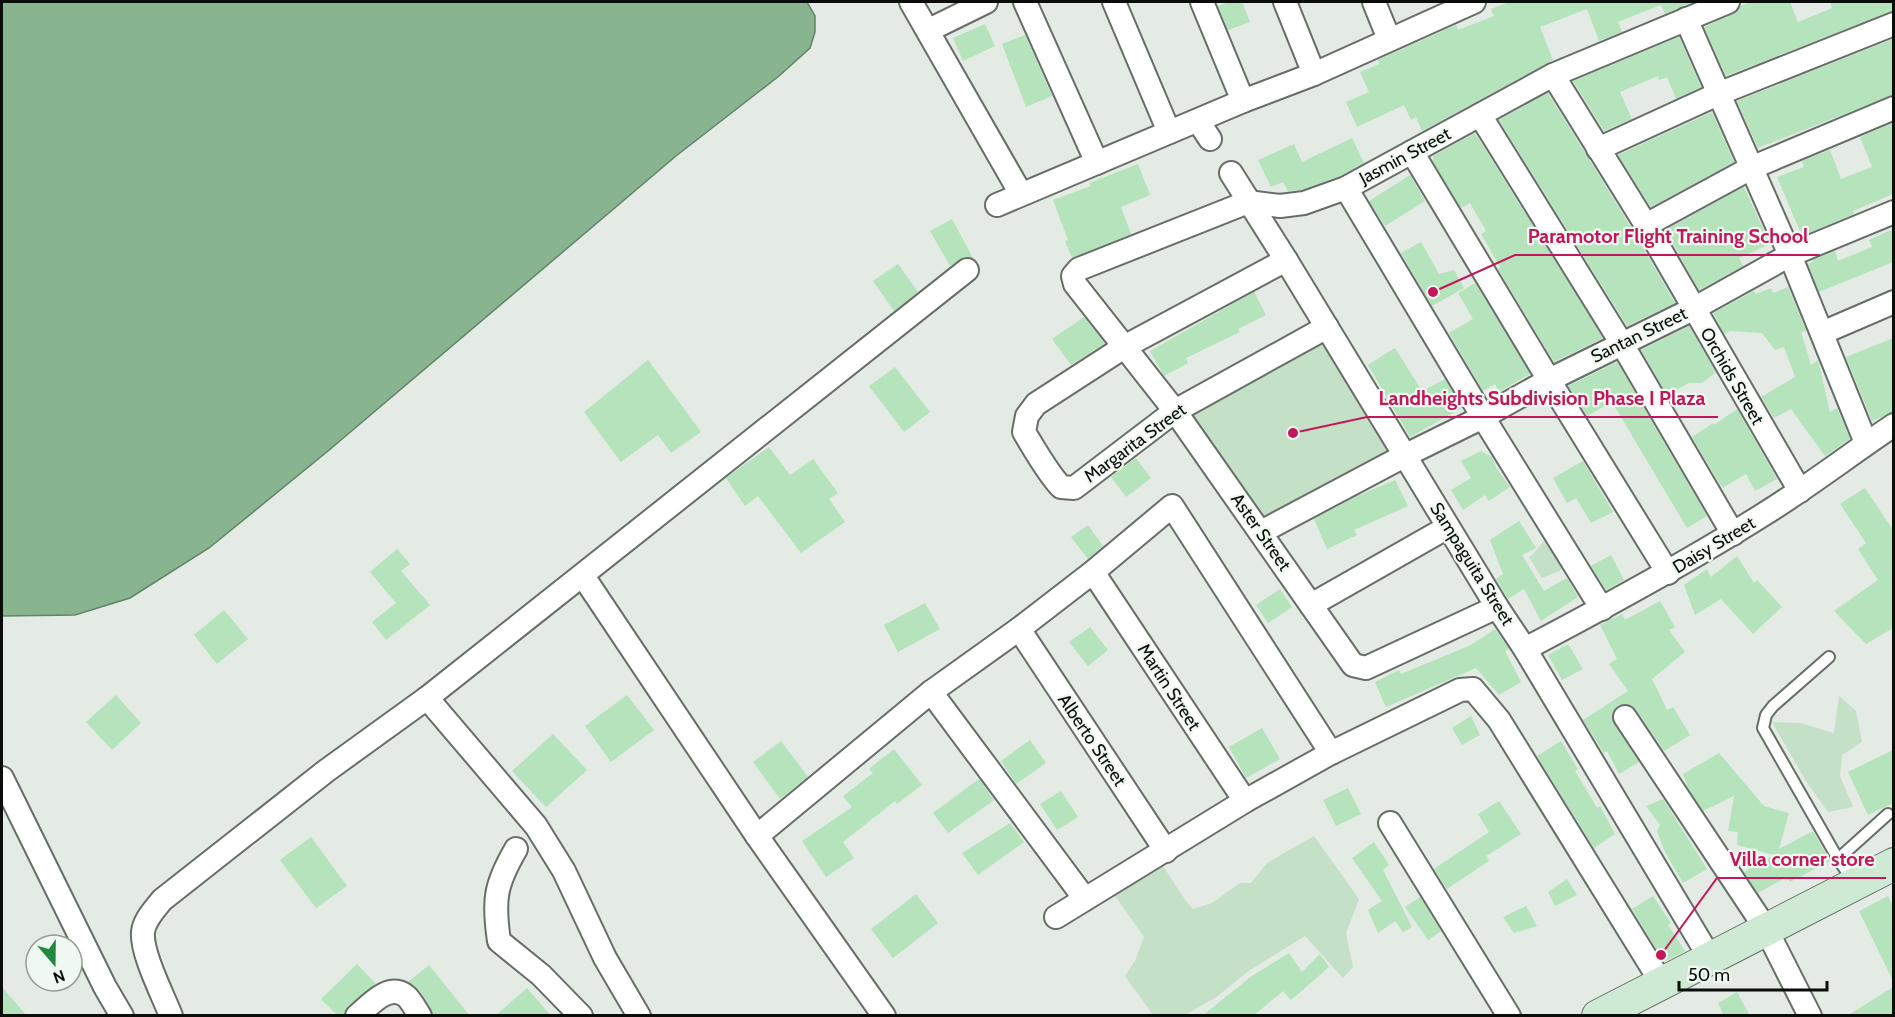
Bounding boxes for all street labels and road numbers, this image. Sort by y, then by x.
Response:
street label: Jasmin Street [1355,123,1455,190]
street label: Santan Street [1587,302,1691,368]
street label: Orchids Street [1695,323,1769,429]
street label: Margarita Street [1080,399,1190,487]
street label: Aster Street [1226,489,1296,575]
street label: Sampaguita Street [1425,498,1519,630]
street label: Daisy Street [1669,512,1759,578]
street label: Martin Street [1133,639,1205,735]
street label: Alberto Street [1053,690,1131,790]

